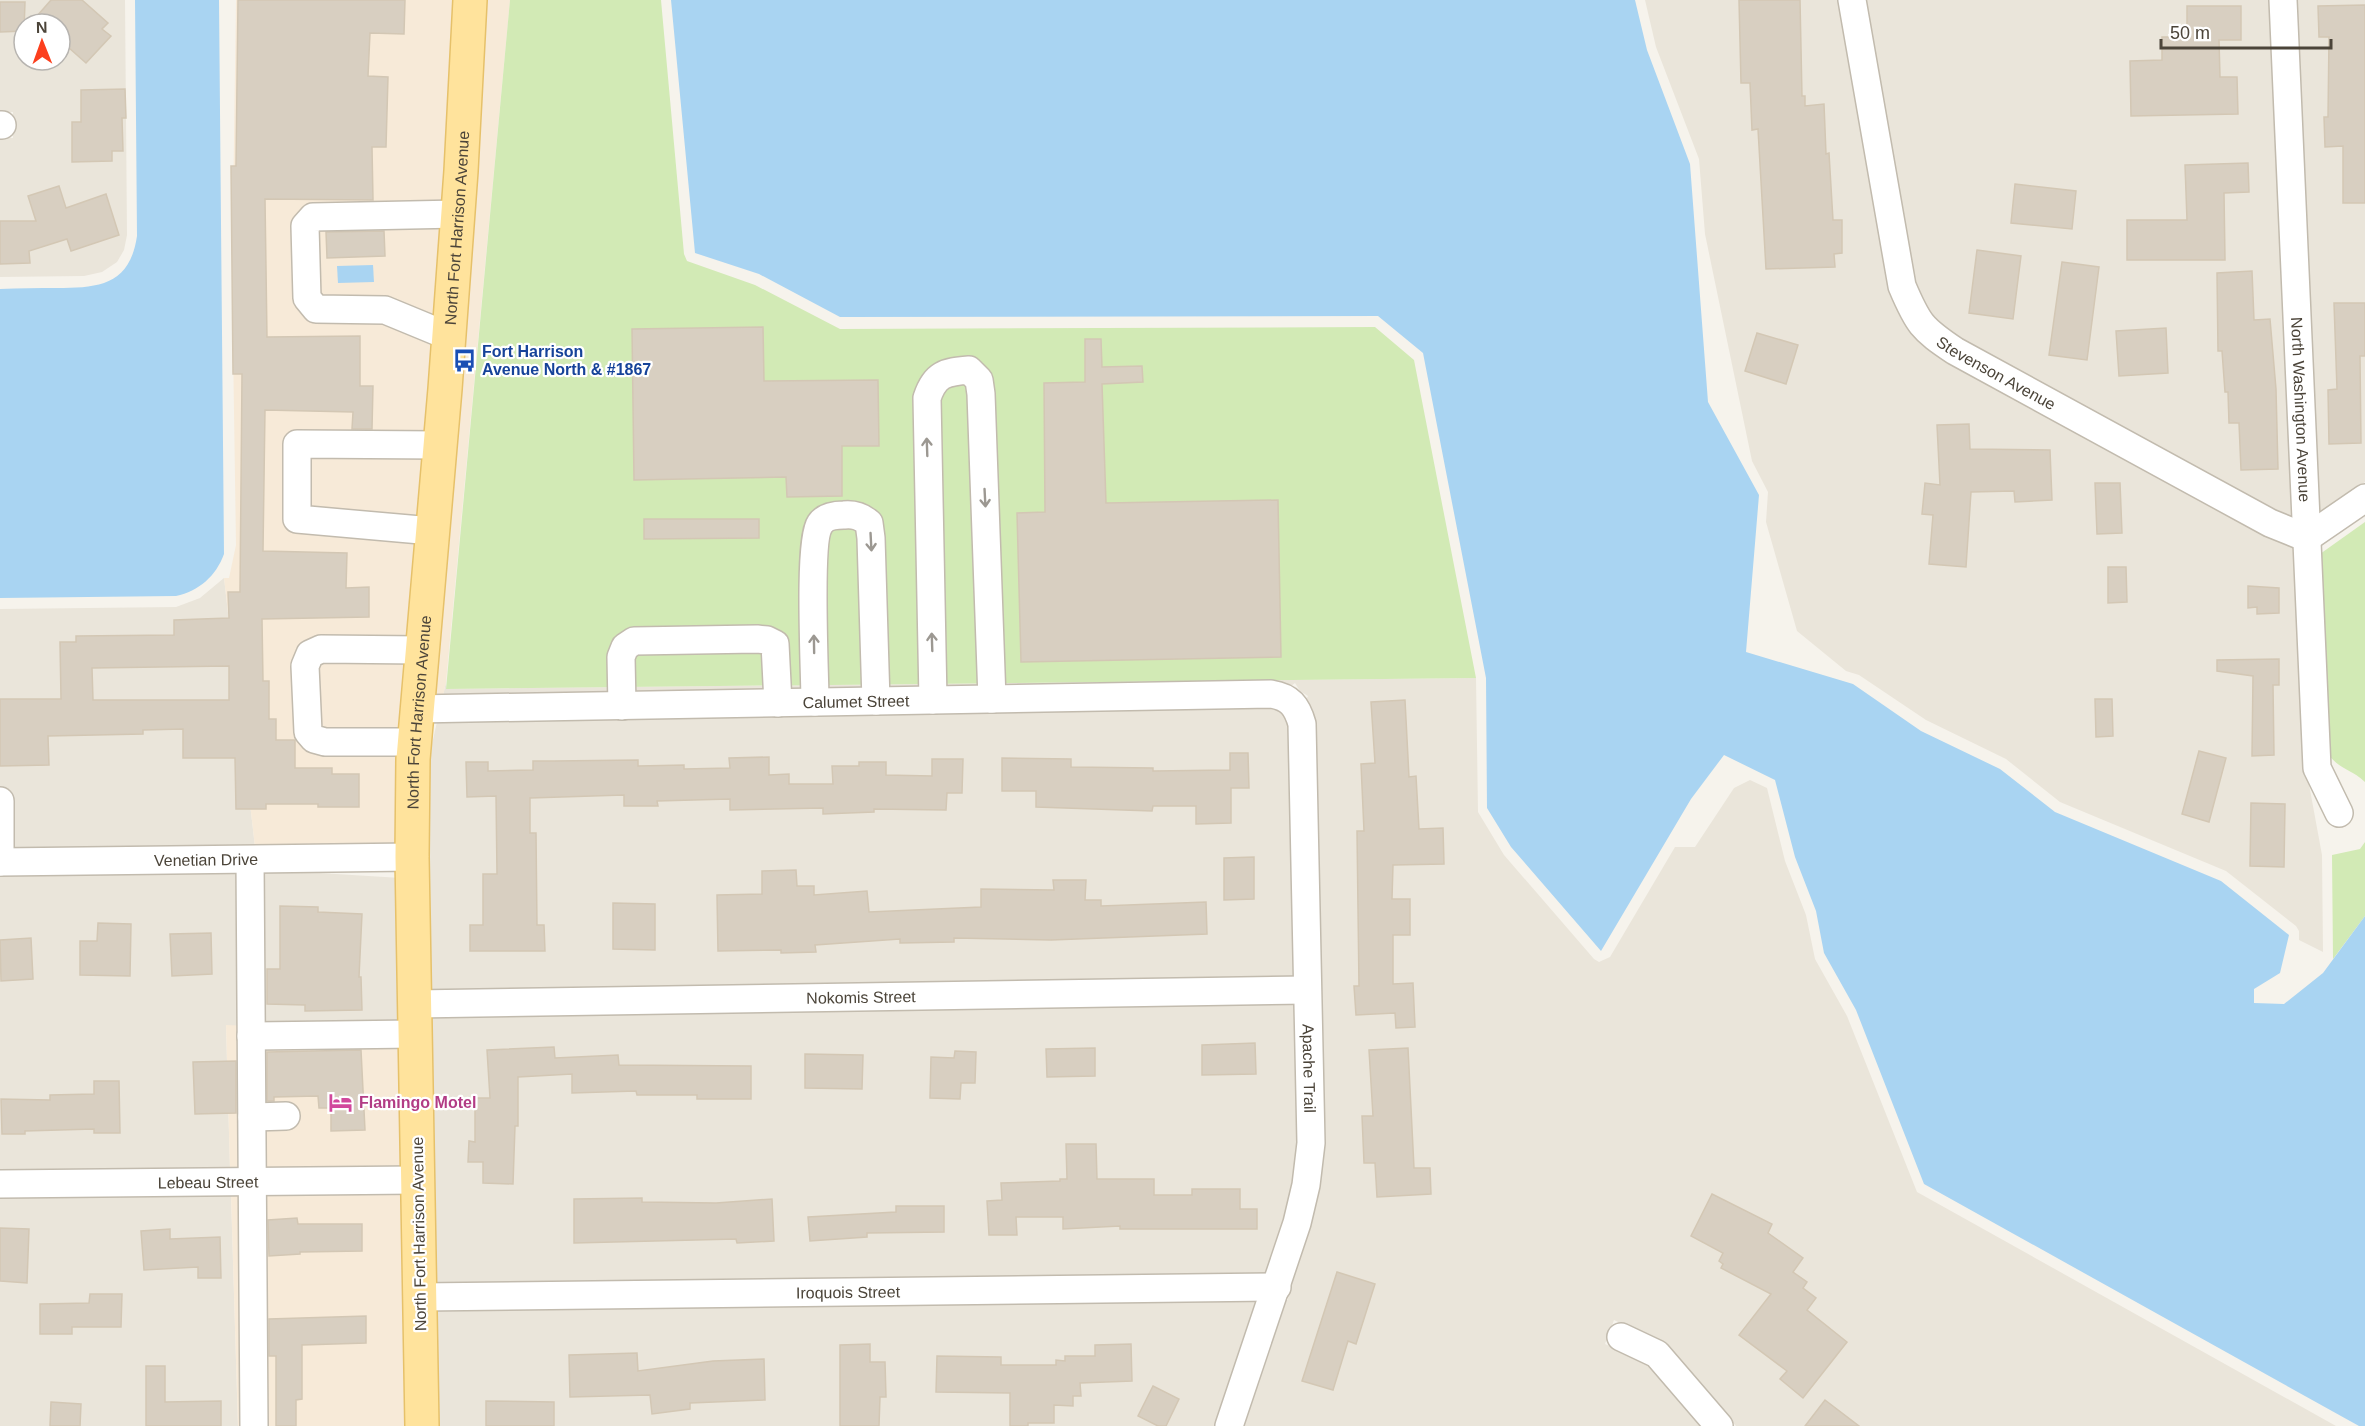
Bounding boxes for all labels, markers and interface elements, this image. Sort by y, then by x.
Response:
north arrow [12,12,72,72]
scale bar [2161,12,2330,50]
text: N [36,19,48,36]
text: 50 m [2170,23,2210,43]
street label: North Fort Harrison Avenue [441,130,472,326]
street label: North Washington Avenue [2289,317,2314,503]
street label: Stevenson Avenue [1934,333,2059,413]
place label: Fort Harrison Avenue North & #1867 [482,343,651,378]
bus stop icon: Fort Harrison Avenue North & #1867 [451,347,477,373]
one-way arrow [921,437,933,457]
one-way arrow [980,487,991,507]
one-way arrow [865,532,876,551]
street label: North Fort Harrison Avenue [404,614,434,809]
one-way arrow [926,632,937,652]
one-way arrow [808,634,820,654]
street label: Calumet Street [802,692,910,711]
street label: Venetian Drive [154,850,258,869]
street label: Nokomis Street [806,988,916,1006]
street label: Apache Trail [1300,1024,1319,1113]
hotel icon: Flamingo Motel [328,1089,354,1115]
place label: Flamingo Motel [359,1094,476,1111]
street label: North Fort Harrison Avenue [409,1137,429,1331]
street label: Lebeau Street [158,1173,259,1191]
street label: Iroquois Street [796,1283,901,1301]

